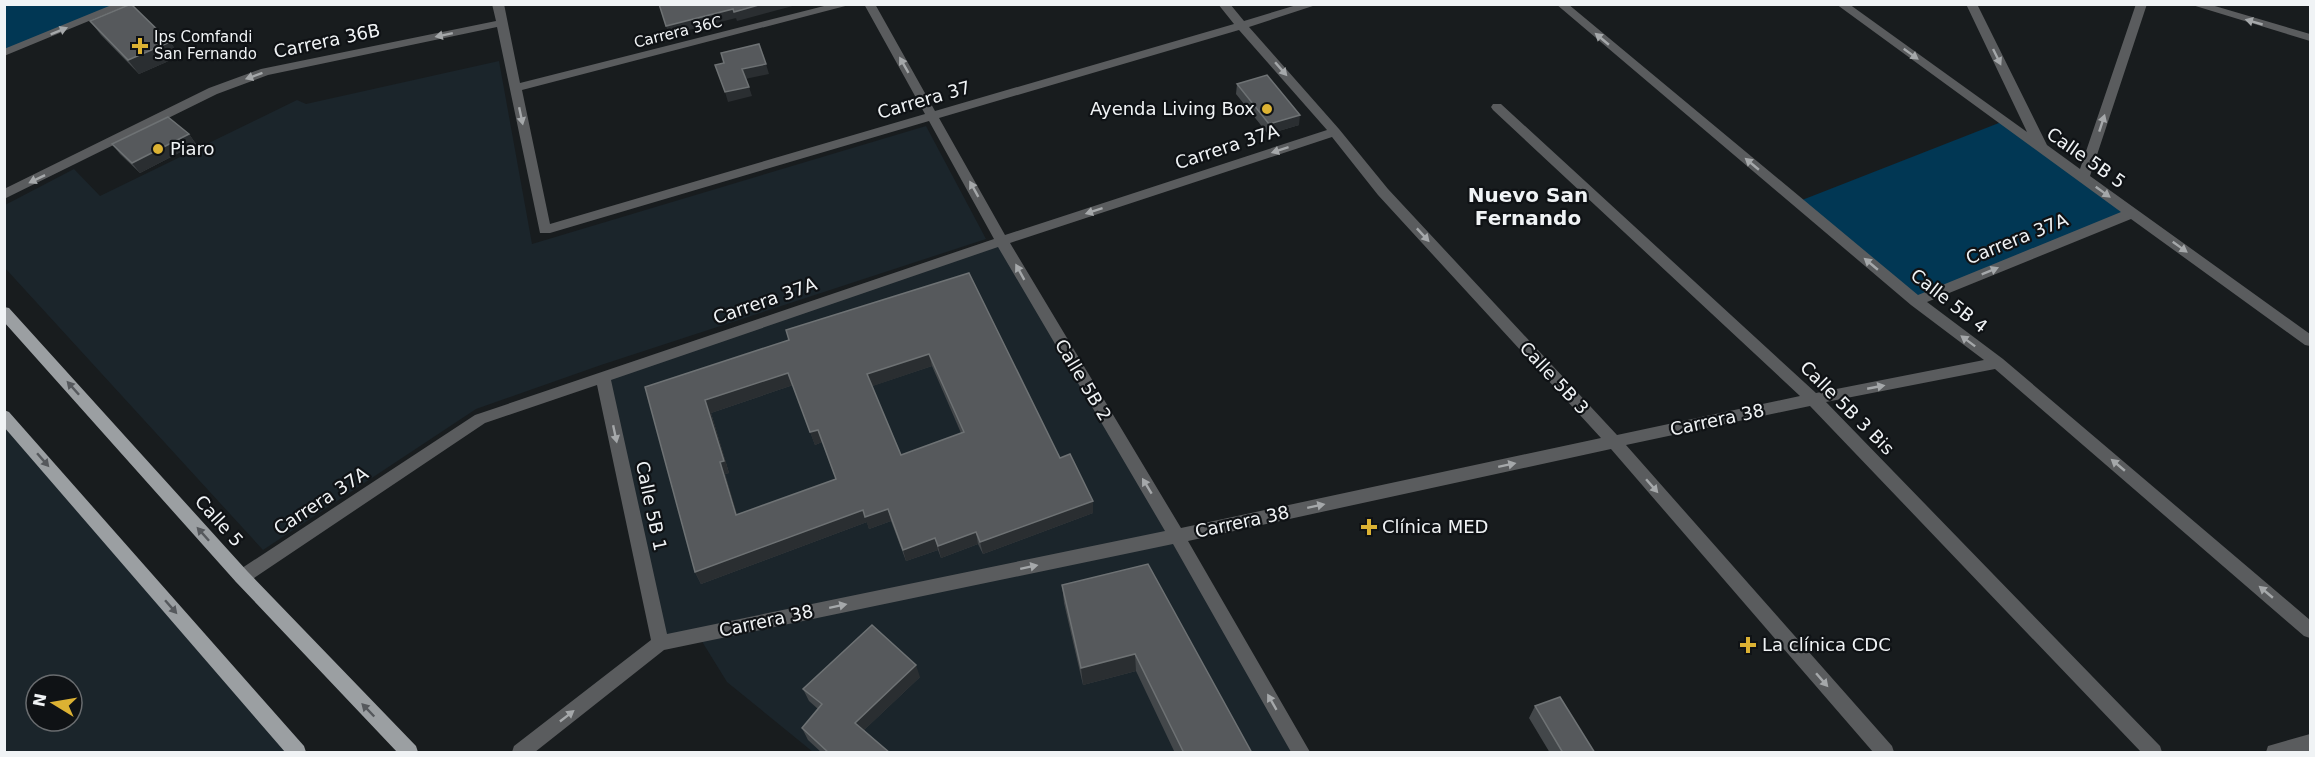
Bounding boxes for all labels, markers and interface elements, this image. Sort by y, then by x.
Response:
street label: Carrera 36C [632,12,724,52]
one-way arrow [2245,17,2263,26]
street label: Carrera 36B [272,19,382,62]
one-way arrow [50,26,68,36]
place label: Ips Comfandi San Fernando [154,28,257,63]
one-way arrow [435,30,454,40]
one-way arrow [1595,33,1610,46]
marker: Ips Comfandi San Fernando [131,37,149,55]
one-way arrow [1902,48,1918,60]
one-way arrow [1991,48,2001,66]
one-way arrow [899,56,909,73]
one-way arrow [1274,61,1287,76]
one-way arrow [245,72,263,82]
street label: Carrera 37 [875,76,973,123]
place label: Ayenda Living Box [1090,98,1255,119]
marker: Ayenda Living Box [1260,102,1274,116]
one-way arrow [517,106,526,125]
one-way arrow [2098,114,2107,132]
street label: Carrera 37A [1172,120,1282,173]
street label: Calle 5B 5 [2043,123,2130,192]
place label: Piaro [170,138,215,159]
marker: Piaro [151,142,165,156]
one-way arrow [1271,146,1289,156]
one-way arrow [1745,158,1760,171]
one-way arrow [28,174,45,184]
one-way arrow [969,181,979,198]
district label: Nuevo San Fernando [1468,183,1588,230]
one-way arrow [2095,186,2111,198]
one-way arrow [1085,206,1103,216]
street label: Carrera 37A [1963,208,2072,269]
one-way arrow [1416,228,1430,243]
one-way arrow [2171,241,2187,253]
one-way arrow [1864,258,1879,271]
one-way arrow [1015,264,1025,281]
street label: Calle 5B 4 [1907,264,1992,337]
one-way arrow [1981,266,1999,276]
street label: Carrera 37A [710,273,820,328]
street label: Calle 5B 2 [1051,335,1116,424]
one-way arrow [1960,335,1975,347]
street label: Calle 5B 3 [1516,337,1593,418]
street label: Calle 5B 3 Bis [1796,356,1899,459]
one-way arrow [67,381,80,396]
one-way arrow [1867,382,1886,391]
street label: Carrera 38 [1668,399,1766,440]
one-way arrow [611,425,621,443]
one-way arrow [36,452,49,467]
street label: Calle 5B 1 [632,459,671,553]
one-way arrow [2110,459,2126,472]
one-way arrow [1498,460,1517,469]
street label: Carrera 37A [270,462,372,539]
one-way arrow [1141,478,1152,494]
one-way arrow [1645,478,1658,493]
street label: Calle 5 [191,491,248,551]
street label: Carrera 38 [1193,501,1291,542]
one-way arrow [1307,501,1326,510]
place label: Clínica MED [1382,516,1488,537]
marker: Clínica MED [1360,518,1378,536]
one-way arrow [196,526,210,541]
one-way arrow [1019,562,1038,571]
one-way arrow [2259,586,2274,599]
one-way arrow [164,599,177,614]
street label: Carrera 38 [717,600,815,641]
one-way arrow [828,601,847,610]
place label: La clínica CDC [1762,634,1891,655]
marker: La clínica CDC [1739,636,1757,654]
north arrow [24,673,84,733]
one-way arrow [1815,673,1829,688]
text: N [29,692,50,709]
one-way arrow [1267,693,1277,710]
one-way arrow [362,704,376,718]
one-way arrow [559,711,574,723]

